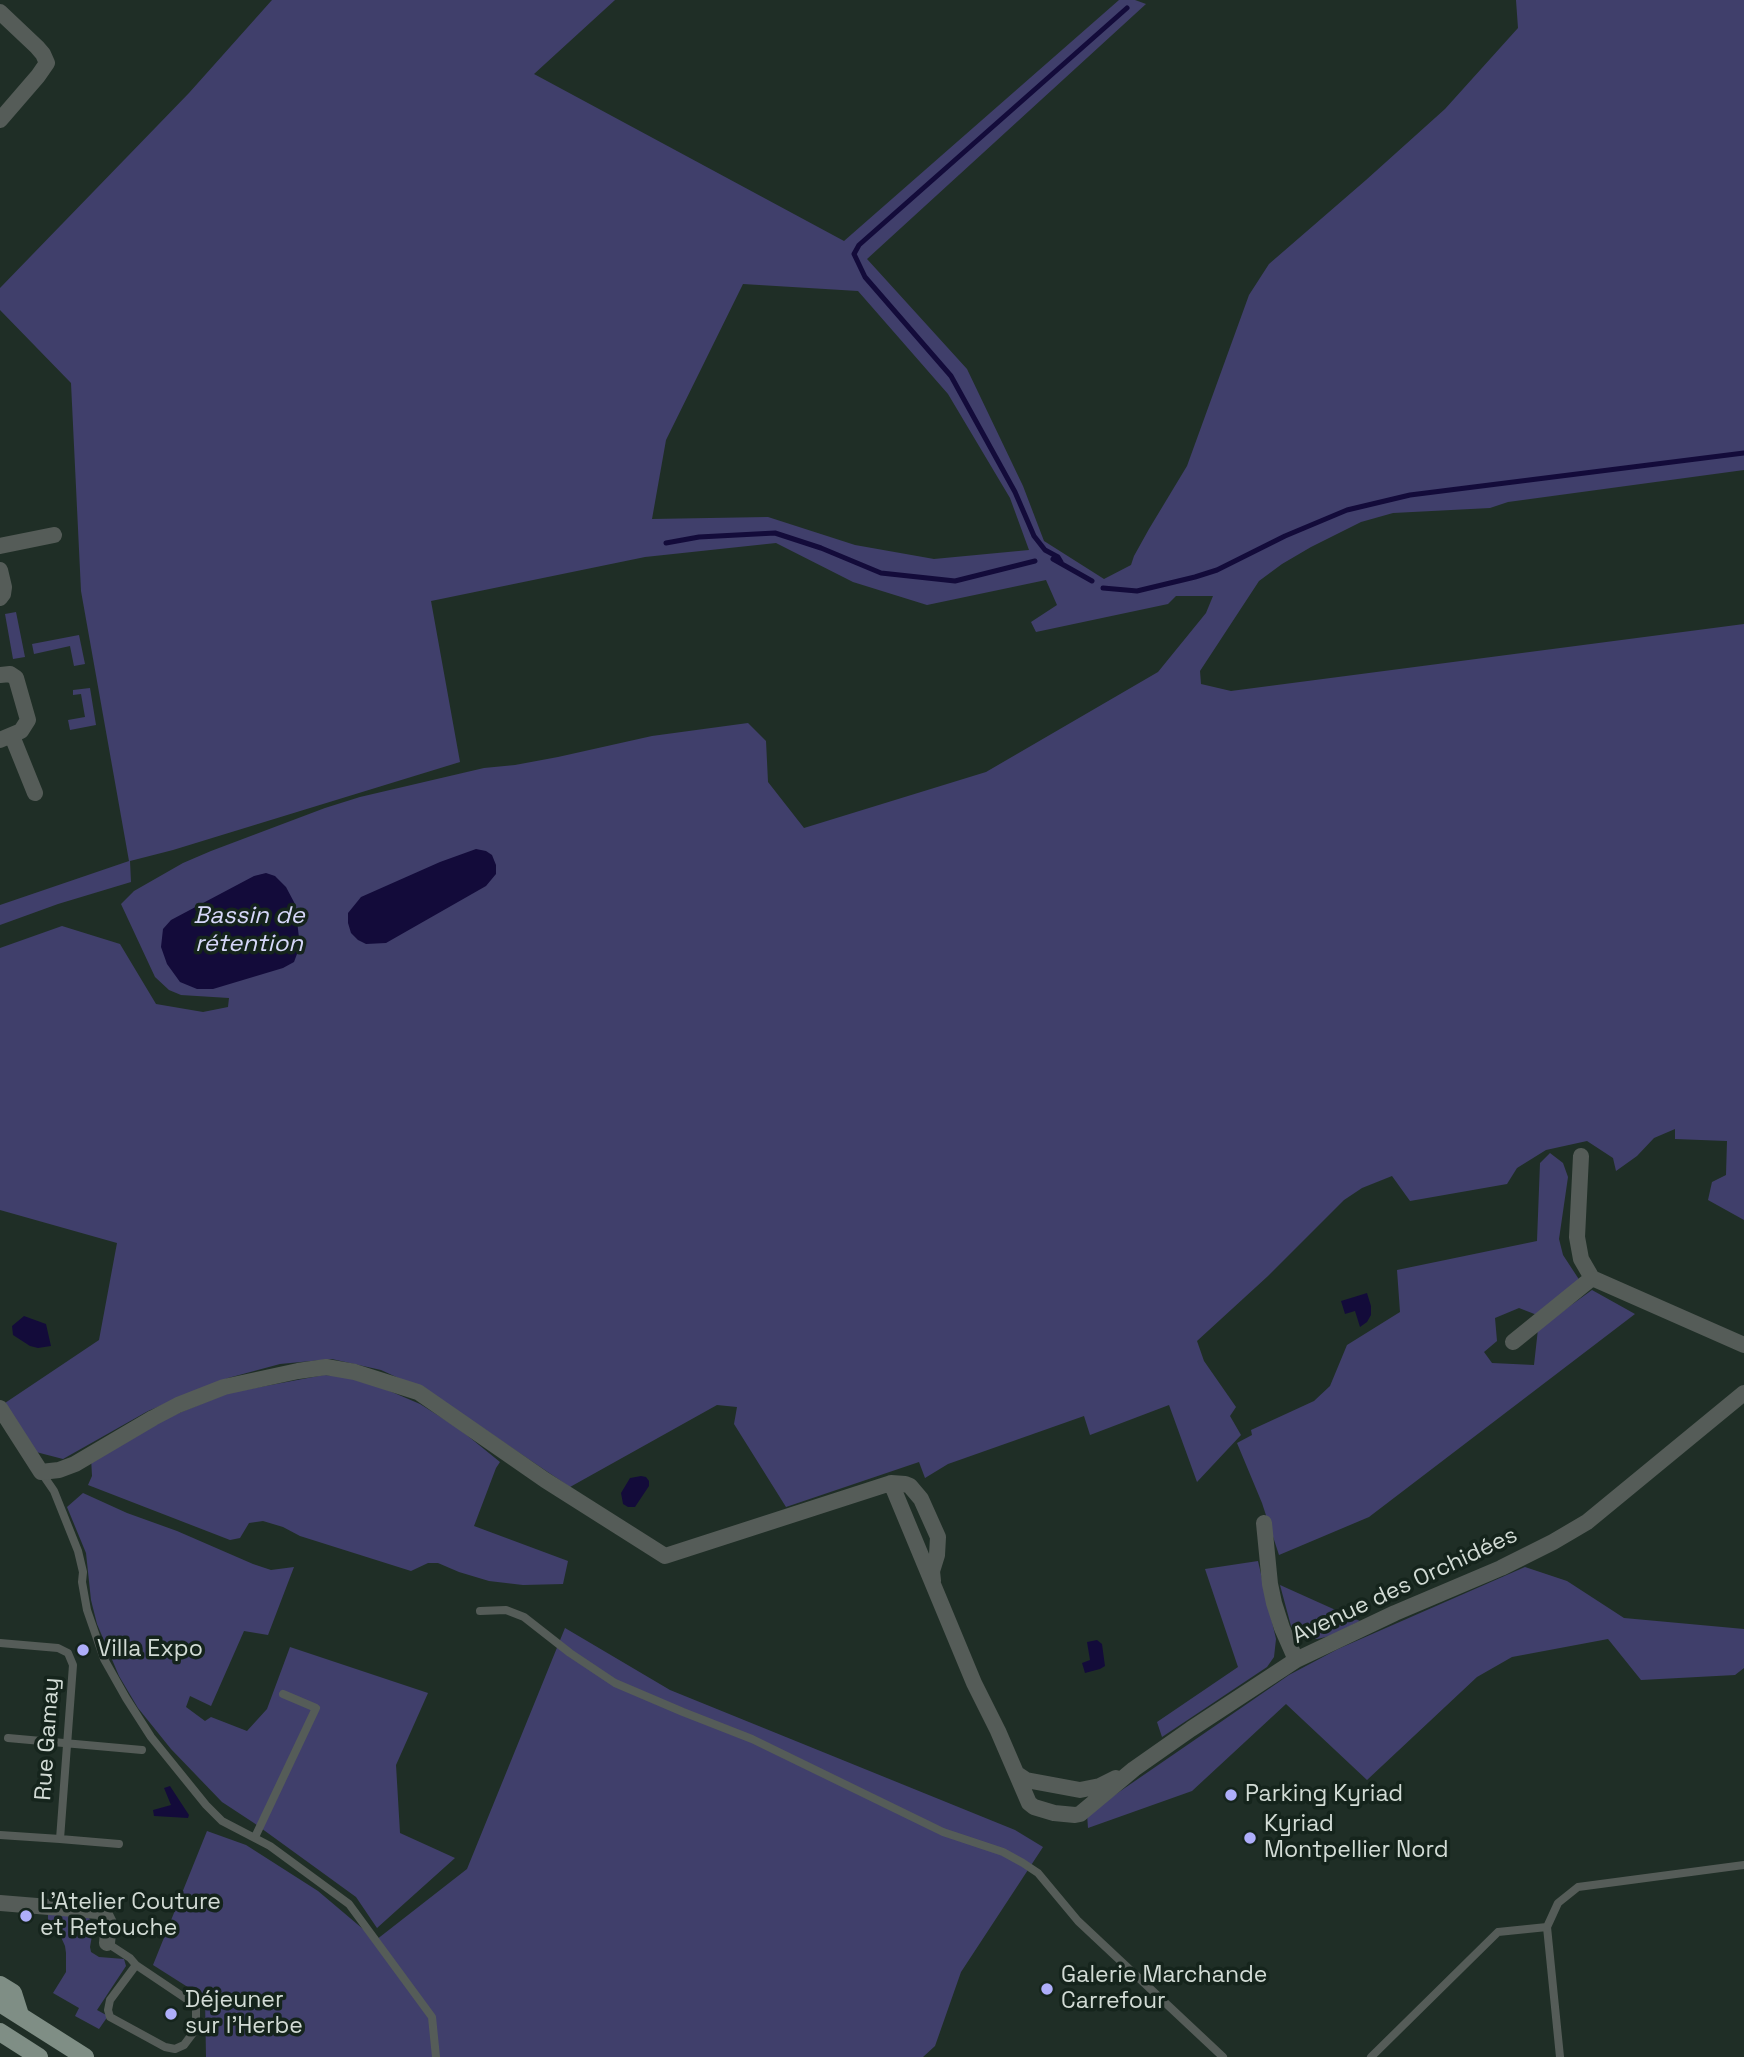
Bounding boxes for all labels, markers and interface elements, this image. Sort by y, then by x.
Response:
water label: Bassin de rétention [193,902,305,958]
street label: Avenue des Orchidées [1288,1522,1522,1650]
place label: Villa Expo [97,1636,203,1664]
marker: Villa Expo [75,1642,91,1658]
street label: Rue Gamay [30,1677,66,1801]
place label: Parking Kyriad [1245,1781,1403,1809]
marker: Parking Kyriad [1223,1787,1239,1803]
place label: Kyriad Montpellier Nord [1264,1811,1449,1865]
marker: Kyriad Montpellier Nord [1242,1830,1258,1846]
place label: L'Atelier Couture et Retouche [40,1889,221,1943]
marker: L'Atelier Couture et Retouche [18,1908,34,1924]
place label: Galerie Marchande Carrefour [1061,1962,1267,2016]
marker: Galerie Marchande Carrefour [1039,1981,1055,1997]
place label: Déjeuner sur l'Herbe [185,1987,303,2041]
marker: Déjeuner sur l'Herbe [163,2006,179,2022]

